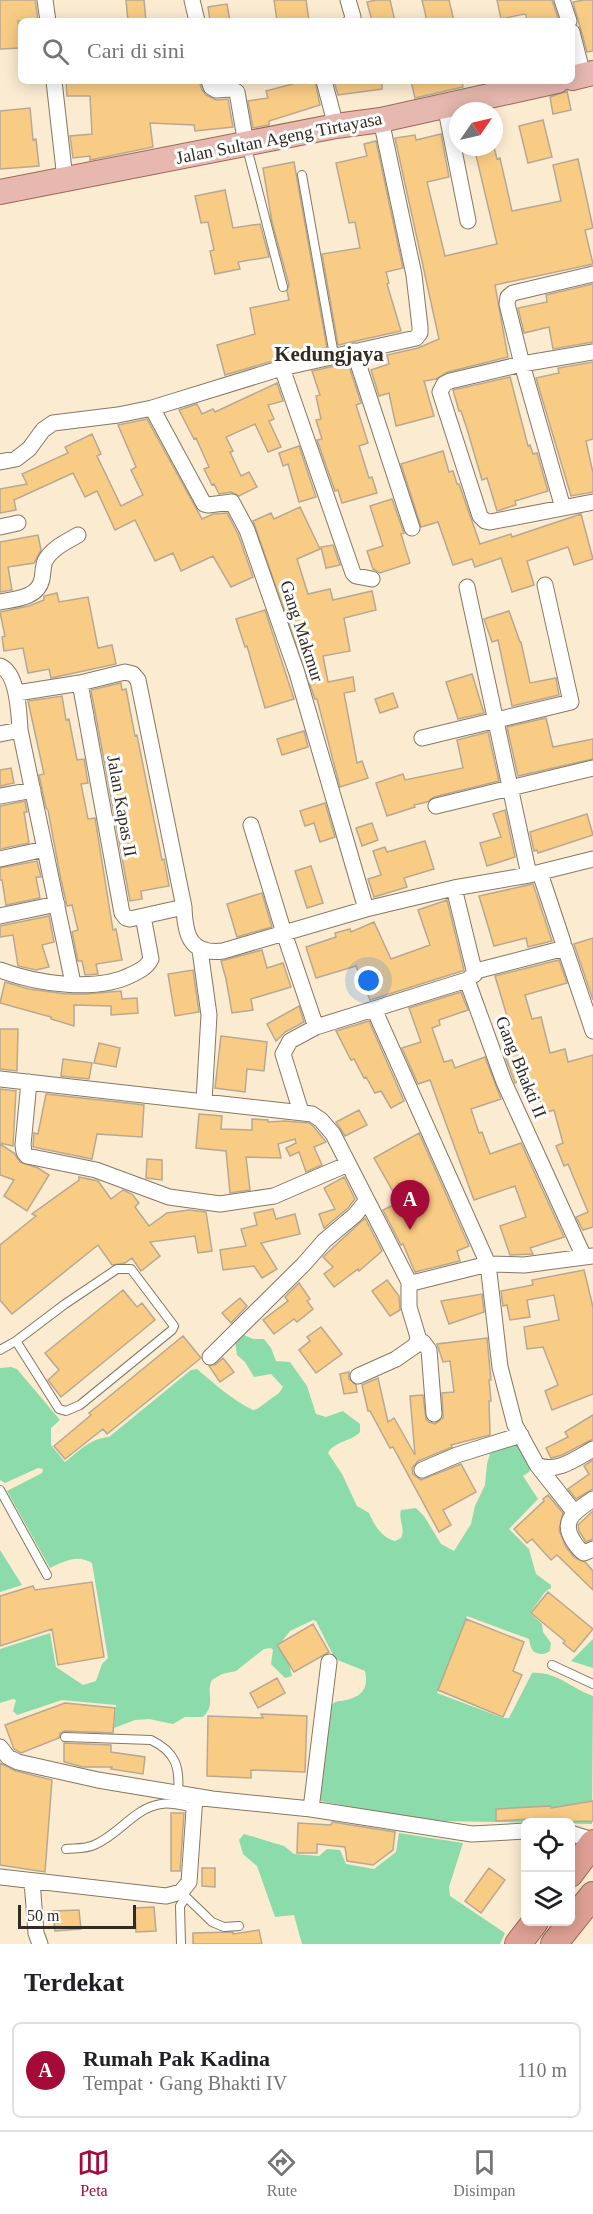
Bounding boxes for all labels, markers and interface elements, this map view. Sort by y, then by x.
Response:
search box [18,18,575,84]
icon: search [39,35,72,68]
text: Cari di sini [87,38,185,63]
north arrow [449,102,503,156]
street label: Jalan Sultan Ageng Tirtayasa [174,108,384,168]
district label: Kedungjaya [274,342,384,366]
street label: Gang Makmur [276,578,328,684]
street label: Jalan Kapas II [103,754,141,858]
your location [354,966,383,995]
street label: Gang Bhakti II [492,1013,550,1121]
pin: A [390,1180,430,1230]
map controls [521,1818,575,1926]
button: locate [521,1818,575,1872]
button: layers [521,1872,575,1926]
scale bar [18,1902,136,1930]
text: 50 m [27,1907,59,1924]
text: Terdekat [24,1968,124,1997]
text: Rumah Pak Kadina [83,2046,270,2071]
text: A [38,2059,53,2081]
text: 110 m [517,2059,567,2081]
text: Tempat · Gang Bhakti IV [83,2072,287,2094]
tab: Peta [77,2146,110,2200]
tab: Rute [265,2146,298,2200]
tab: Disimpan [453,2146,516,2200]

